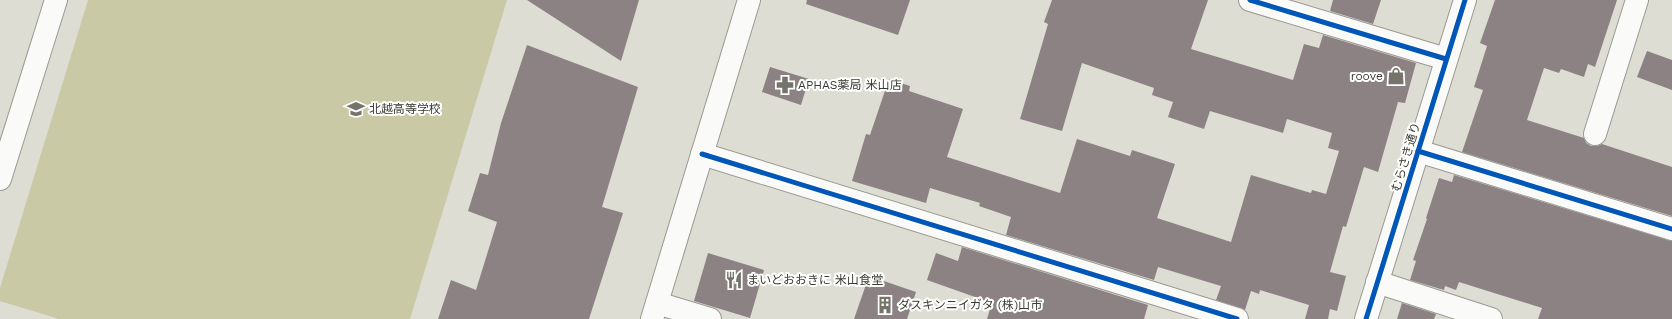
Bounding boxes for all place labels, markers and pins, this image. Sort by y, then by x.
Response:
shop icon: roove [1386,66,1406,86]
place label: roove [1351,69,1383,83]
pharmacy icon: APHAS薬局 米山店 [775,75,795,95]
place label: APHAS薬局 米山店 [798,78,902,92]
school or university icon: 北越高等学校 [346,99,366,119]
place label: 北越高等学校 [369,102,441,116]
restaurant icon: まいどおおきに 米山食堂 [724,270,744,290]
place label: まいどおおきに 米山食堂 [747,273,883,287]
building icon: ダスキンニイガタ (株)山市 [875,295,895,315]
place label: ダスキンニイガタ (株)山市 [898,298,1042,312]

